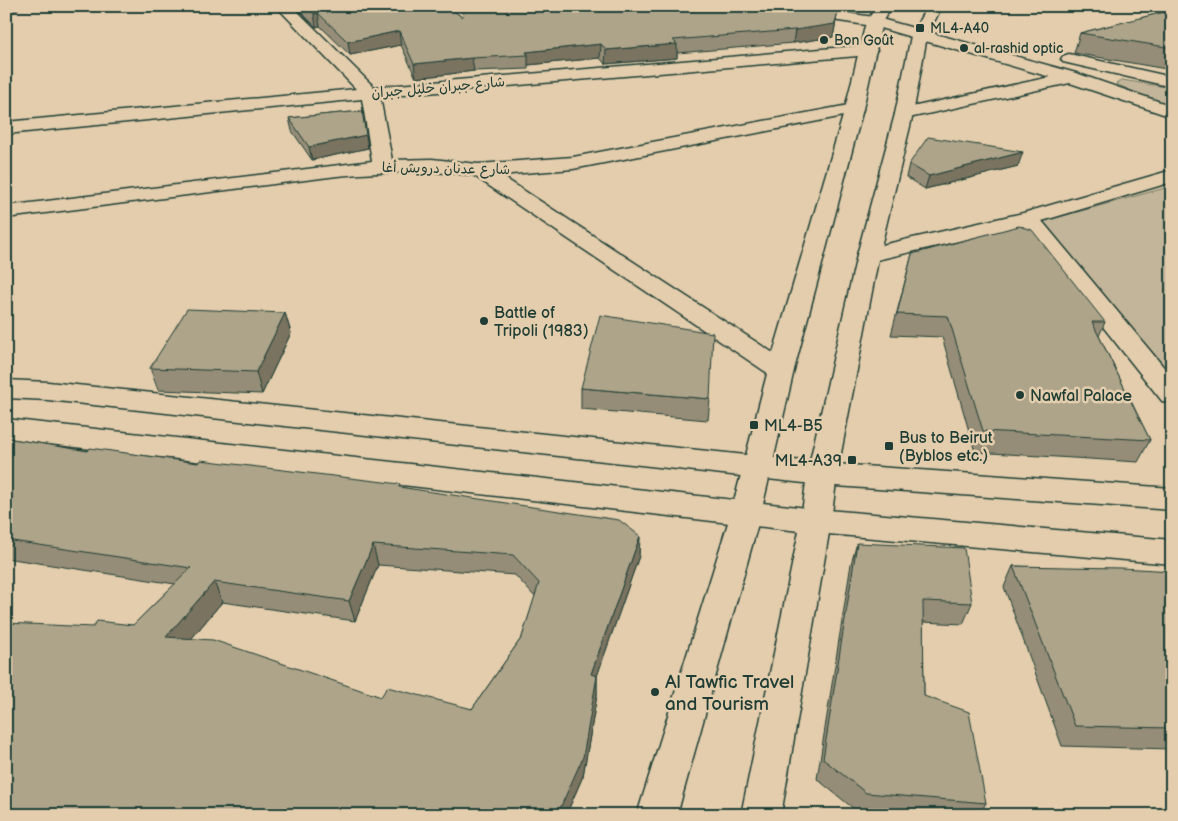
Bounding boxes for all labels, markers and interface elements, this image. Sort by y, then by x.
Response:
place label: ML4-A40 [930,20,989,37]
marker: ML4-A40 [914,22,926,34]
place label: Bon Goût [834,32,894,49]
marker: Bon Goût [818,34,830,46]
place label: al-rashid optic [974,40,1064,57]
marker: al-rashid optic [958,42,970,54]
street label: شارع جبران خليل جبران [371,73,506,103]
street label: شارع عدنان درويش أغا [382,159,510,179]
place label: Battle of Tripoli (1983) [494,304,589,341]
marker: Battle of Tripoli (1983) [478,315,490,327]
place label: Nawfal Palace [1030,387,1133,406]
marker: Nawfal Palace [1014,389,1026,401]
place label: ML4-B5 [764,417,823,436]
marker: ML4-B5 [748,419,760,431]
place label: Bus to Beirut (Byblos etc.) [899,429,993,466]
marker: Bus to Beirut (Byblos etc.) [883,440,895,452]
place label: ML4-A39 [775,452,842,471]
marker: ML4-A39 [846,454,858,466]
place label: Al Tawfic Travel and Tourism [665,671,794,716]
marker: Al Tawfic Travel and Tourism [649,686,661,698]

